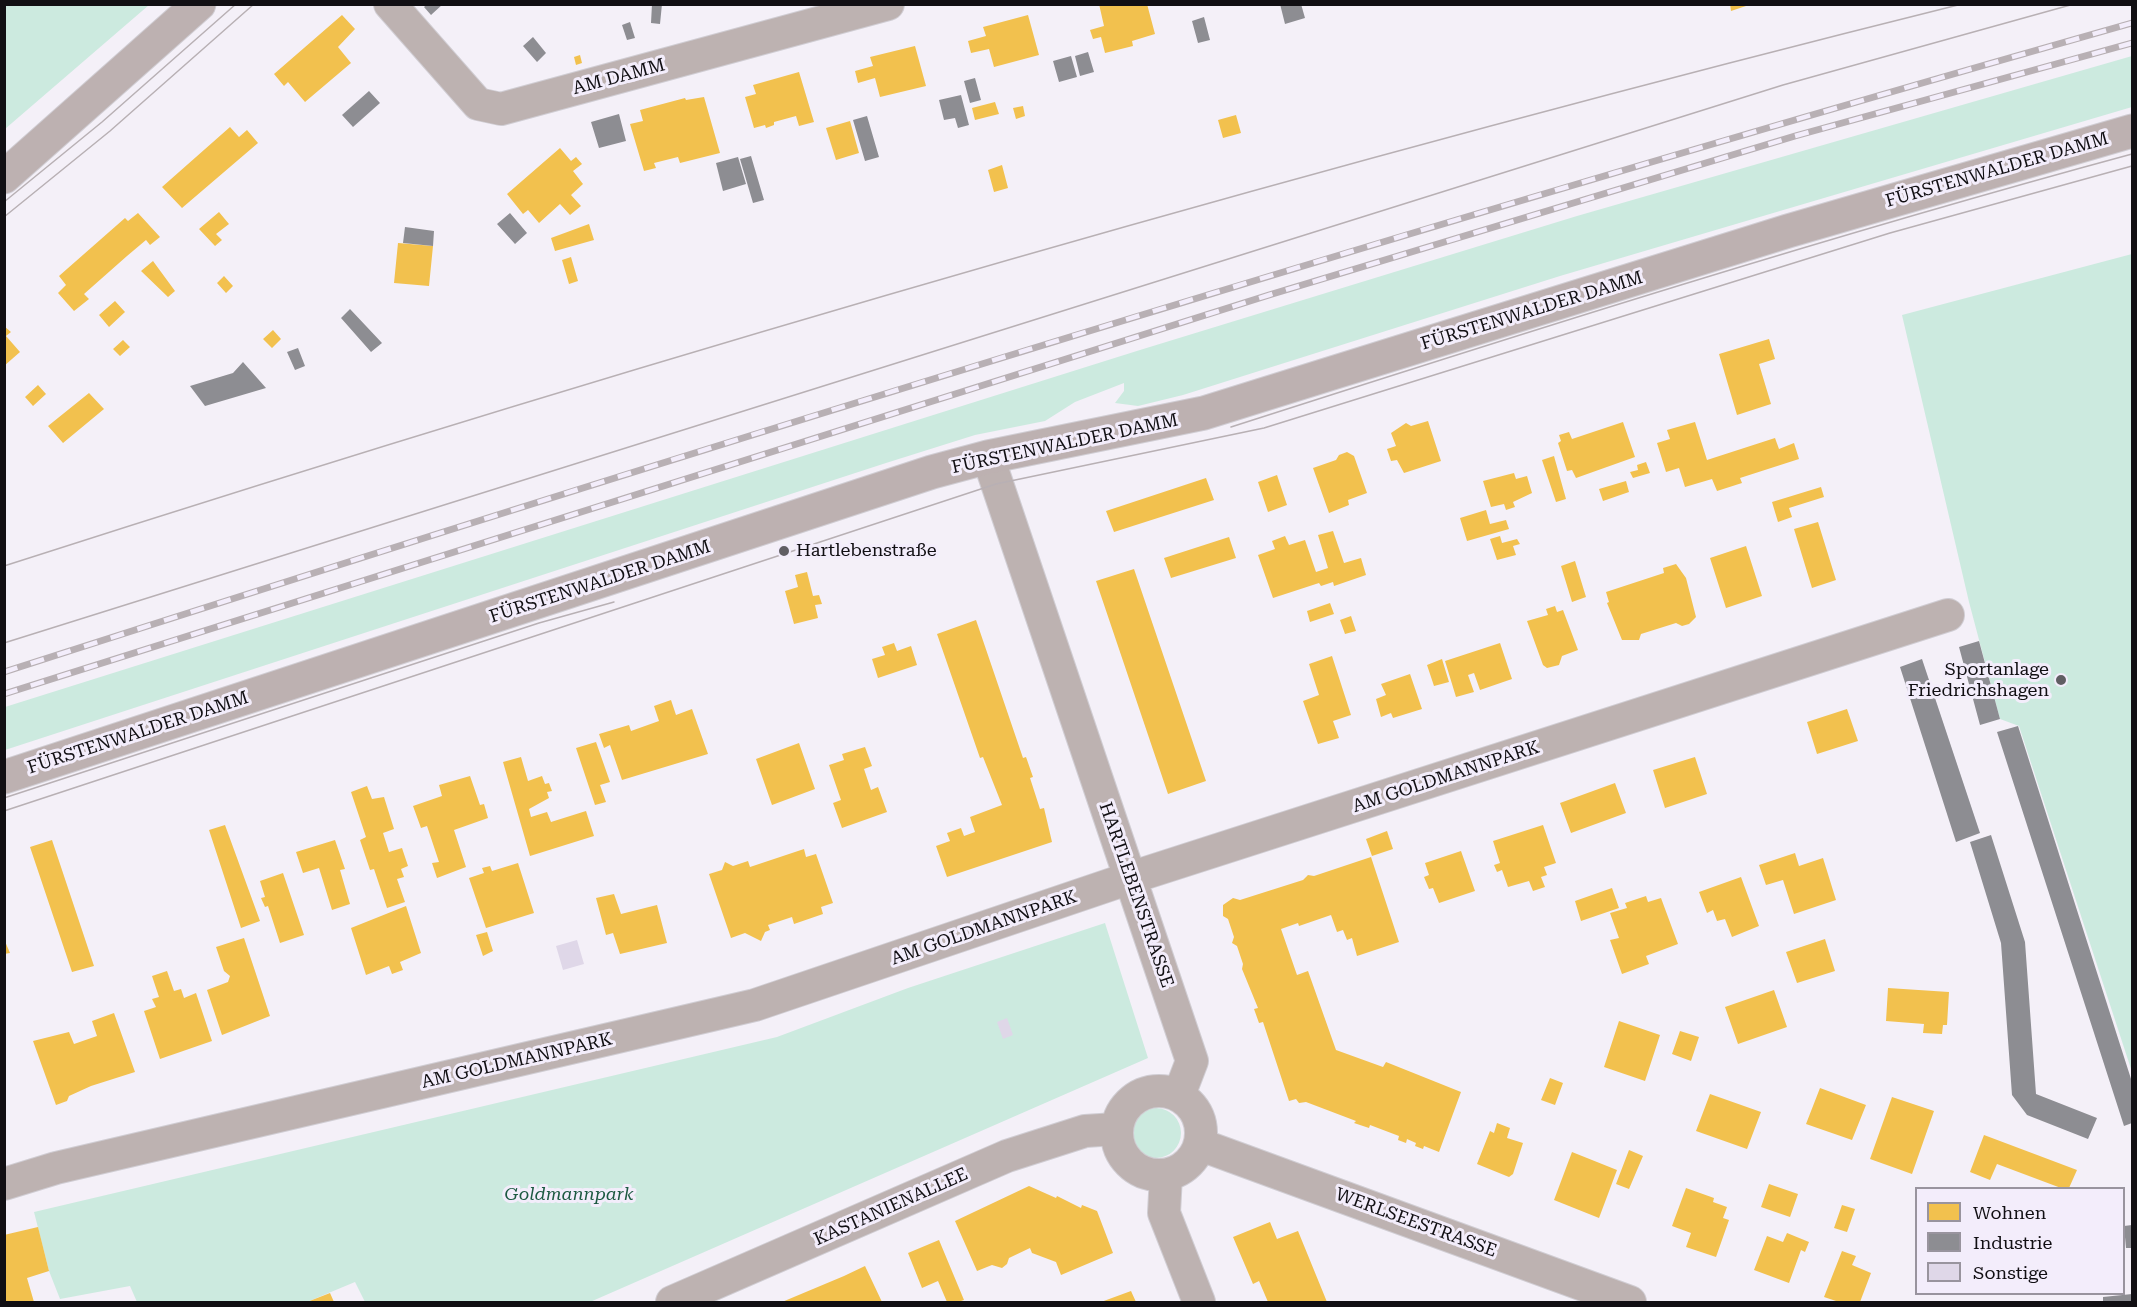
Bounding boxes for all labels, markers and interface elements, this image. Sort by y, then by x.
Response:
street label: AM DAMM [570,54,668,100]
street label: FÜRSTENWALDER DAMM [1883,128,2111,212]
street label: FÜRSTENWALDER DAMM [1418,267,1646,355]
street label: FÜRSTENWALDER DAMM [950,409,1180,479]
street label: FÜRSTENWALDER DAMM [487,536,713,628]
place label: Hartlebenstraße [796,540,937,562]
marker: Hartlebenstraße [777,544,791,558]
place label: Sportanlage Friedrichshagen [1908,659,2049,702]
marker: Sportanlage Friedrichshagen [2054,673,2068,687]
street label: FÜRSTENWALDER DAMM [25,687,251,779]
street label: AM GOLDMANNPARK [1350,737,1542,817]
street label: HARTLEBENSTRASSE [1094,799,1178,991]
street label: AM GOLDMANNPARK [888,886,1080,970]
street label: AM GOLDMANNPARK [419,1029,615,1093]
street label: KASTANIENALLEE [811,1163,971,1251]
park label: Goldmannpark [505,1184,633,1206]
street label: WERLSEESTRASSE [1332,1184,1500,1262]
legend [1915,1187,2125,1295]
text: Wohnen [1973,1202,2046,1223]
text: Industrie [1973,1232,2052,1253]
text: Sonstige [1973,1262,2048,1283]

